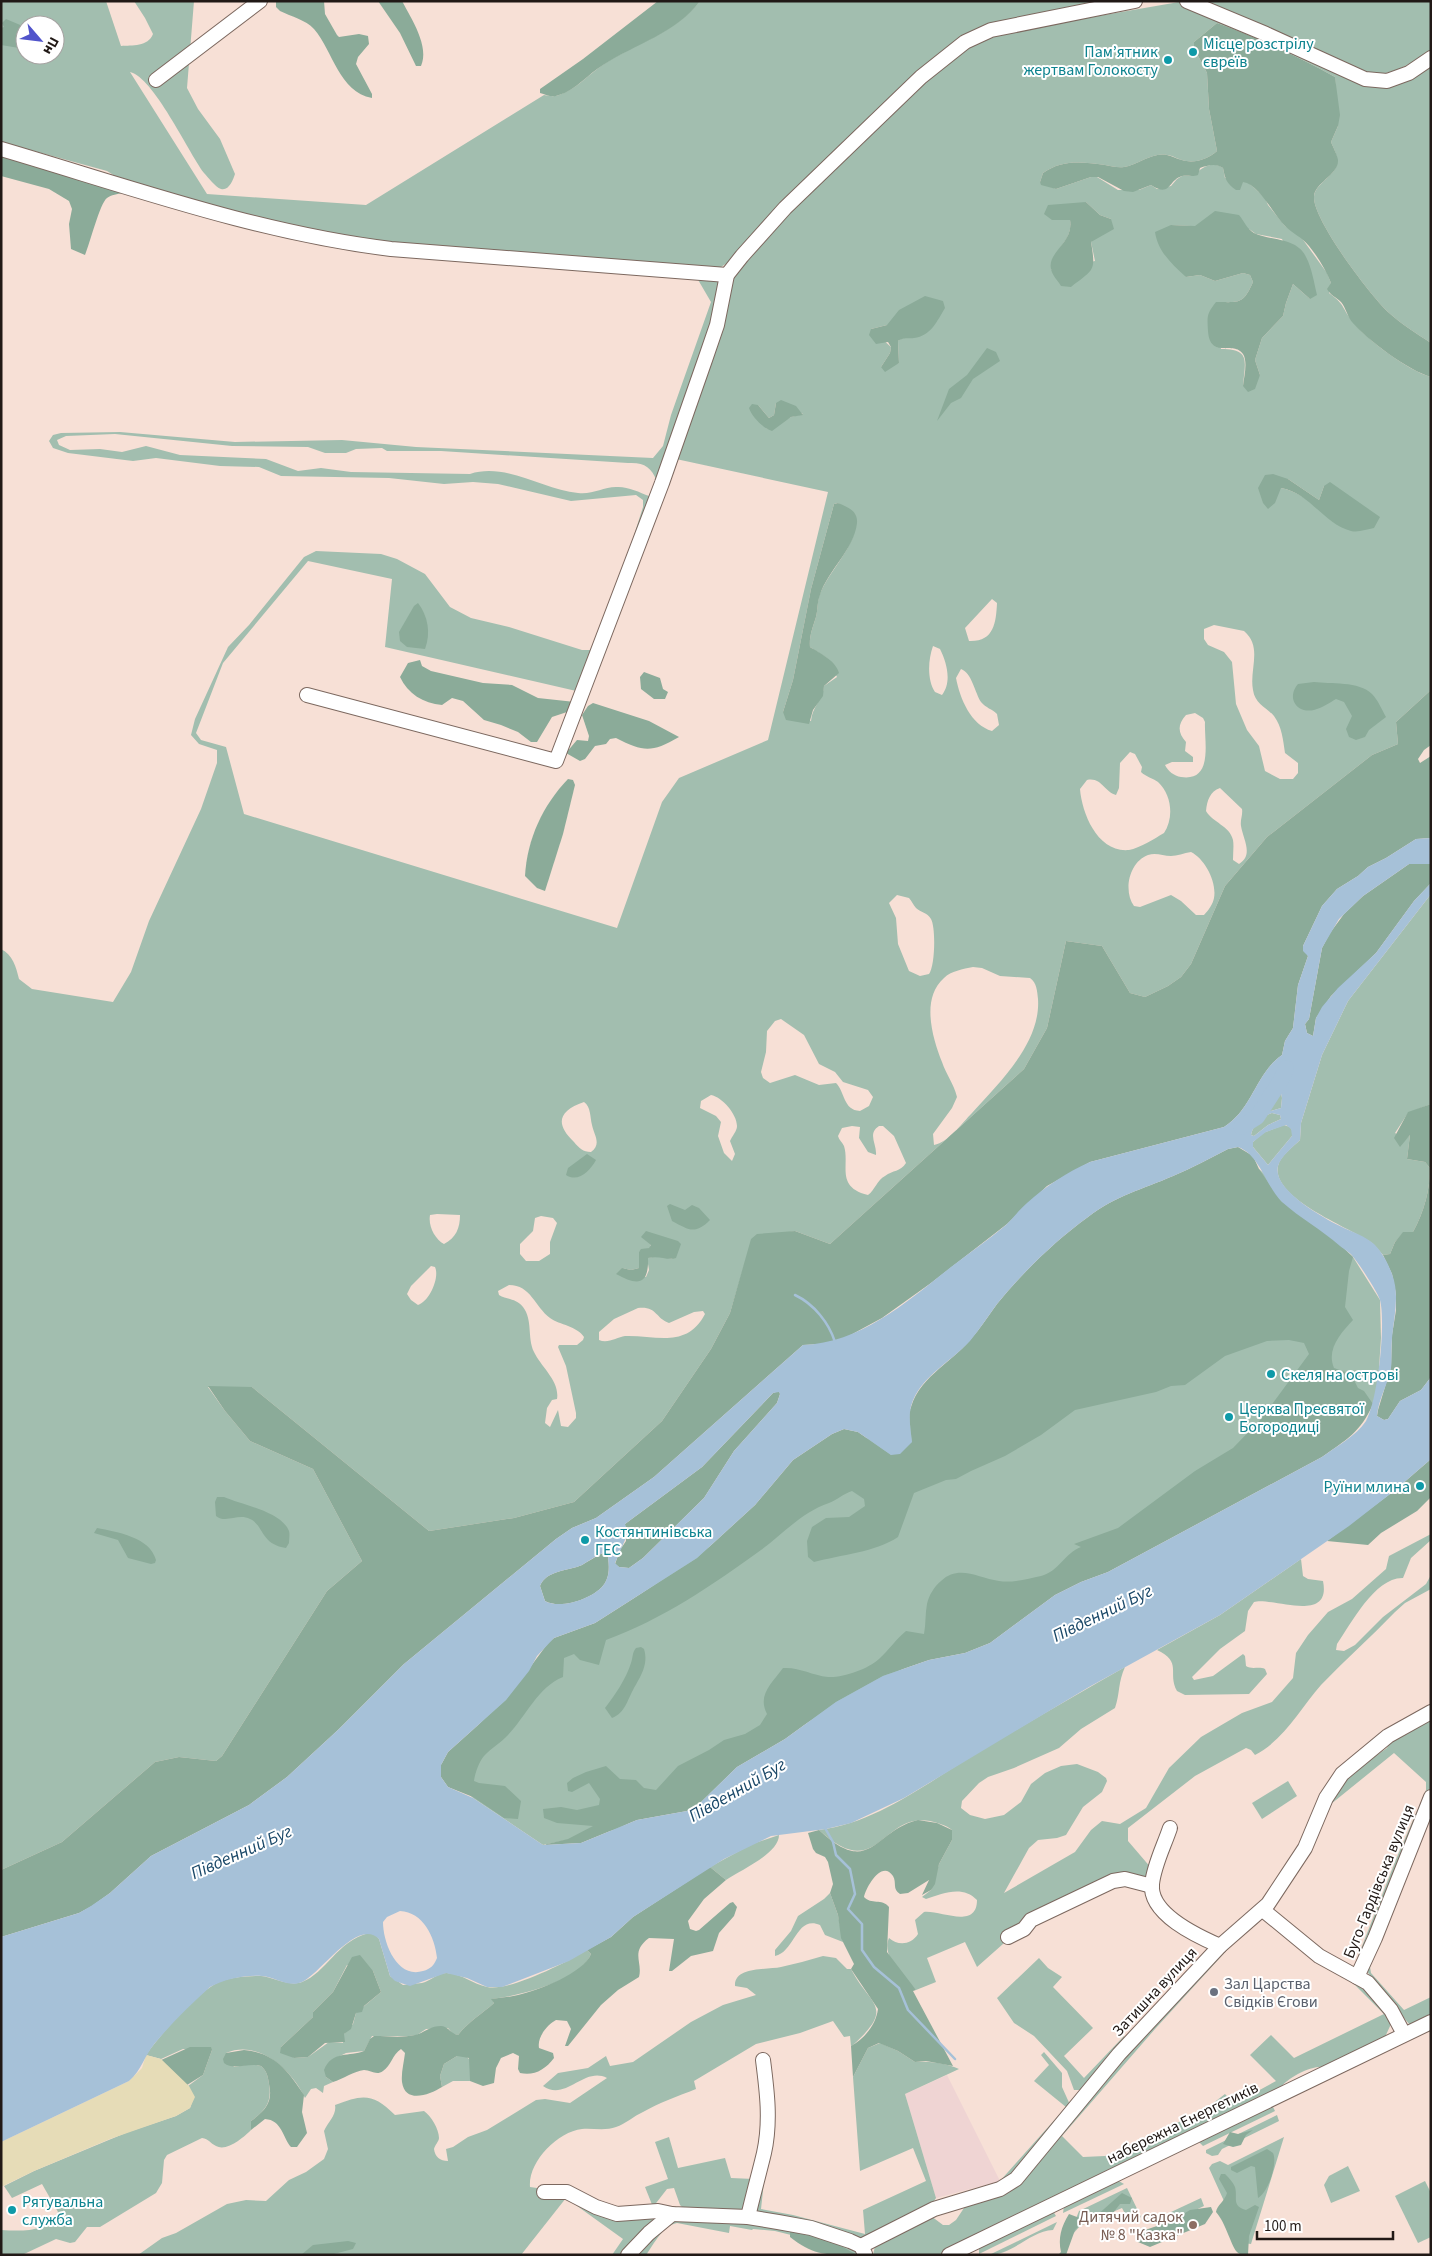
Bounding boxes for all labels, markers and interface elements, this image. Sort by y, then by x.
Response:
north arrow [15,15,65,65]
text: Пн [38,33,64,58]
place label: Місце розстрілу євреїв [1203,33,1314,73]
place label: Пам’ятник жертвам Голокосту [1023,41,1159,81]
marker: Місце розстрілу євреїв [1187,46,1199,58]
marker: Пам’ятник жертвам Голокосту [1162,54,1174,66]
place label: Скеля на острові [1281,1364,1399,1386]
marker: Скеля на острові [1265,1368,1277,1380]
place label: Церква Пресвятої Богородиці [1239,1398,1365,1438]
marker: Церква Пресвятої Богородиці [1223,1411,1235,1423]
place label: Руїни млина [1324,1476,1410,1498]
marker: Руїни млина [1414,1480,1426,1492]
place label: Костянтинівська ГЕС [595,1521,712,1561]
marker: Костянтинівська ГЕС [579,1534,591,1546]
water label: Південний Буг [1048,1578,1156,1648]
water label: Південний Буг [684,1753,790,1828]
street label: Буго-Гардівська вулиця [1338,1801,1420,1962]
water label: Південний Буг [187,1819,296,1886]
street label: Затишна вулиця [1107,1942,1202,2041]
place label: Зал Царства Свідків Єгови [1224,1973,1318,2013]
marker: Зал Царства Свідків Єгови [1208,1986,1220,1998]
street label: набережна Енергетиків [1103,2077,1262,2169]
place label: Рятувальна служба [22,2191,103,2231]
marker: Рятувальна служба [6,2204,18,2216]
place label: Дитячий садок № 8 "Казка" [1079,2206,1183,2246]
scale bar [1257,2208,1393,2240]
text: 100 m [1264,2216,1302,2237]
marker: Дитячий садок № 8 "Казка" [1187,2219,1199,2231]

